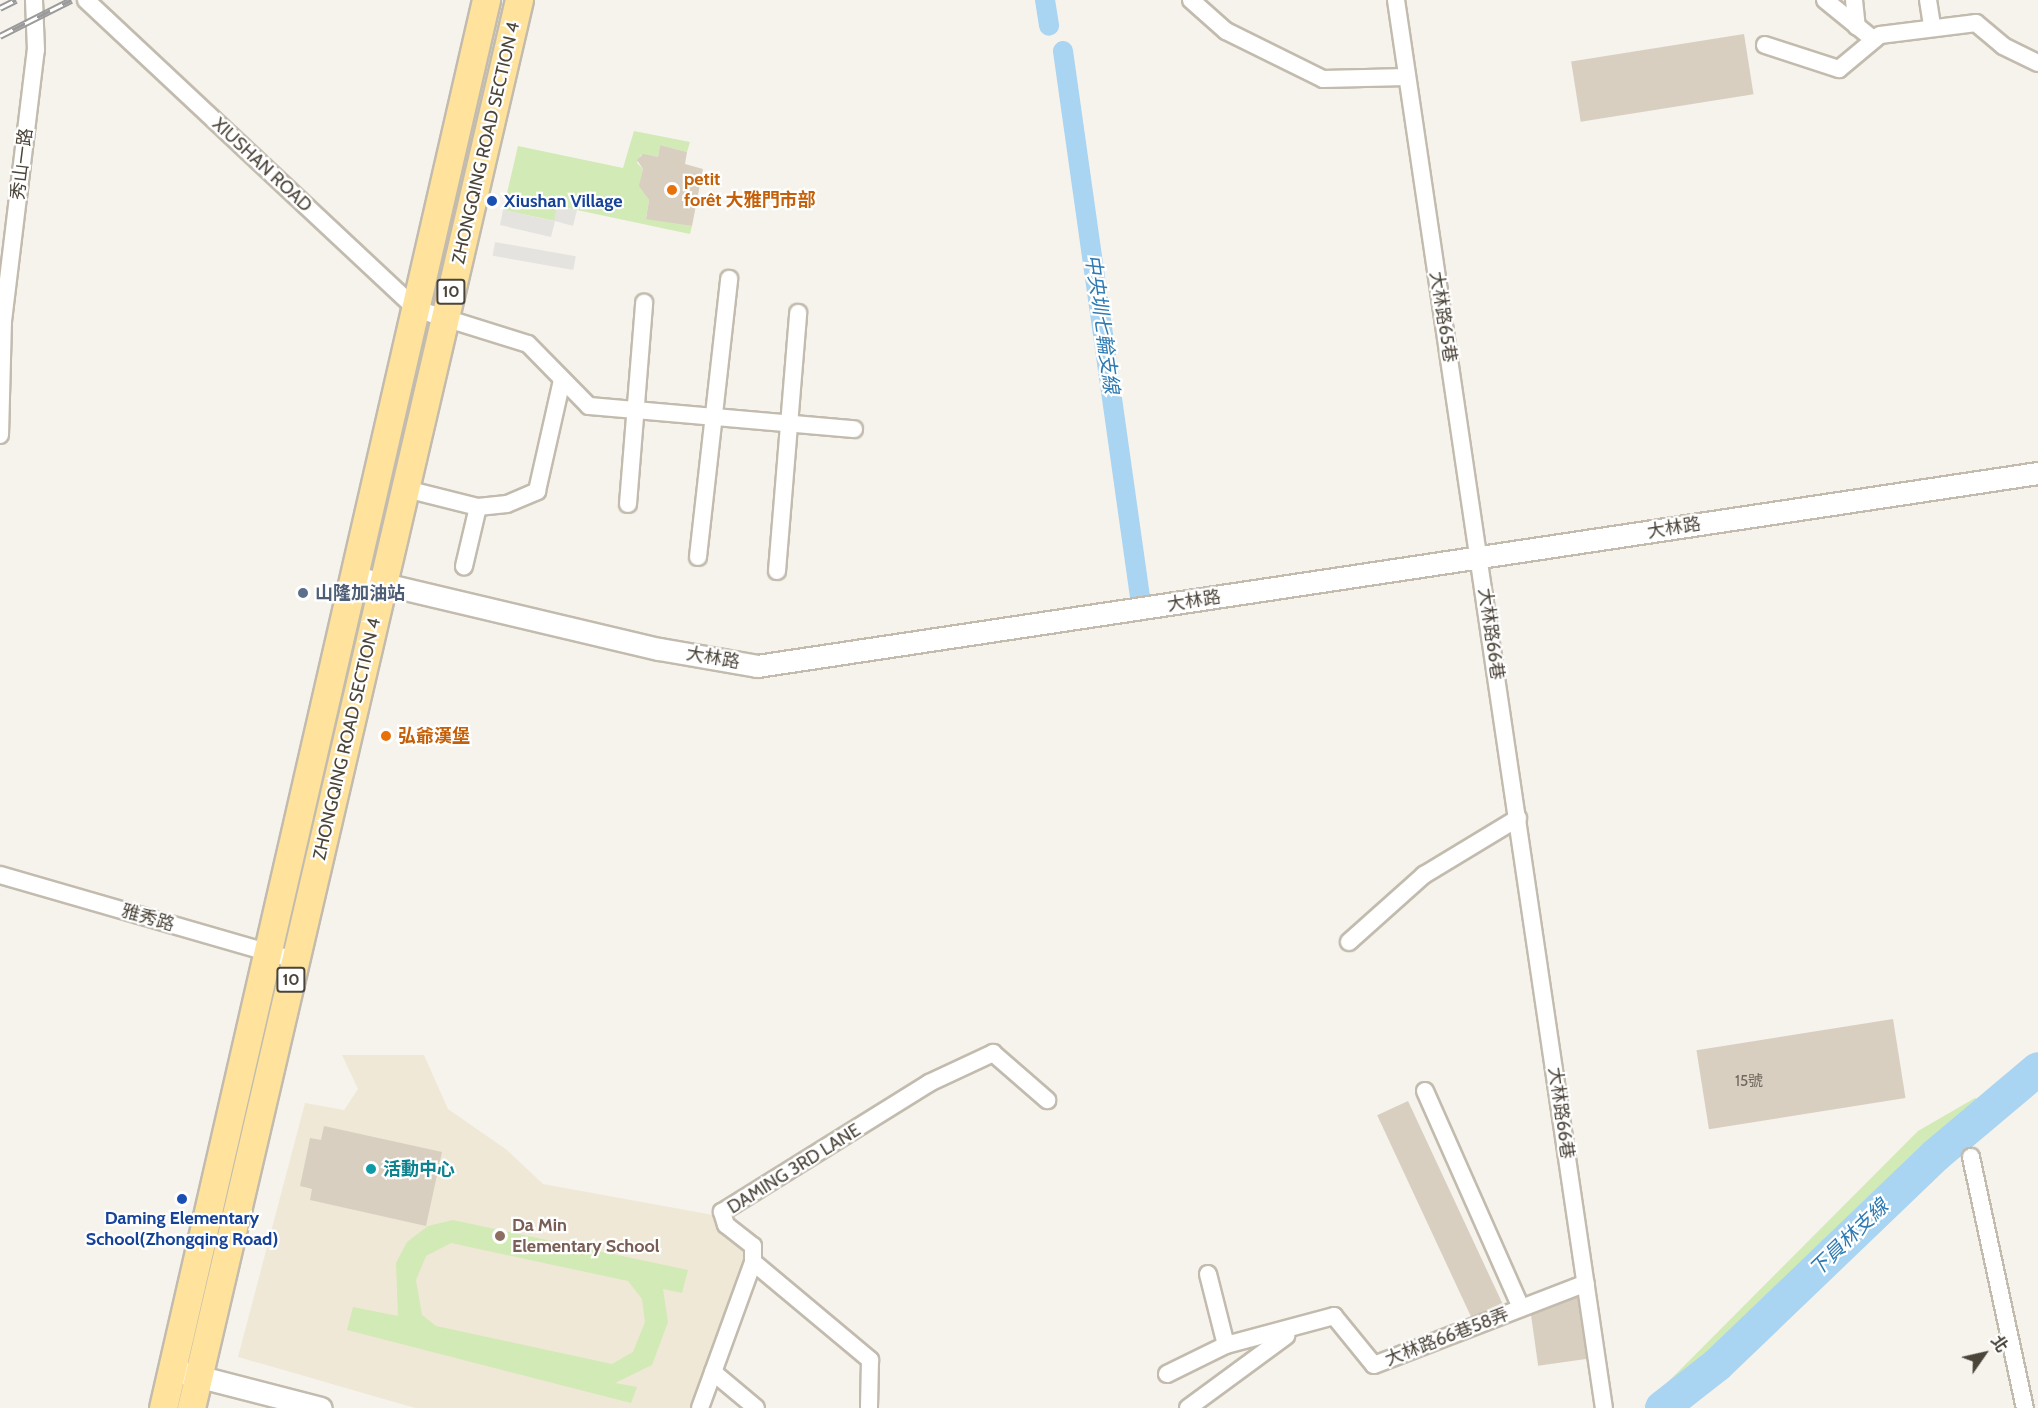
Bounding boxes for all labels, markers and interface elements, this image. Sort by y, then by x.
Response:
street label: ZHONGQING ROAD SECTION 4 [448,20,524,266]
street label: XIUSHAN ROAD [208,113,316,217]
street label: 秀山一路 [7,127,37,201]
place label: petit forêt 大雅門市部 [684,169,816,212]
marker: petit forêt 大雅門市部 [665,183,679,197]
place label: Xiushan Village [504,190,622,212]
marker: Xiushan Village [485,194,499,208]
water label: 中央圳七輪支線 [1080,253,1124,395]
street label: 大林路65巷 [1425,270,1461,364]
road number: 10 [436,279,466,305]
street label: 大林路 [1646,513,1702,543]
place label: 山隆加油站 [315,582,405,604]
marker: 山隆加油站 [296,586,310,600]
street label: 大林路 [1166,586,1222,616]
street label: 大林路66巷 [1474,587,1508,681]
street label: ZHONGQING ROAD SECTION 4 [309,616,385,862]
street label: 大林路 [685,643,741,673]
place label: 弘爺漢堡 [398,725,470,747]
marker: 弘爺漢堡 [379,729,393,743]
street label: 雅秀路 [119,900,177,936]
road number: 10 [276,967,306,993]
street label: 大林路66巷 [1544,1066,1578,1160]
house number: 15號 [1735,1073,1763,1091]
street label: DAMING 3RD LANE [724,1119,864,1219]
place label: 活動中心 [383,1158,455,1180]
marker: 活動中心 [364,1162,378,1176]
marker: Daming Elementary School(Zhongqing Road) [175,1192,189,1206]
water label: 下員林支線 [1805,1195,1893,1281]
place label: Daming Elementary School(Zhongqing Road) [86,1208,278,1250]
place label: Da Min Elementary School [512,1215,659,1258]
marker: Da Min Elementary School [493,1229,507,1243]
street label: 大林路66巷58弄 [1382,1303,1512,1371]
north arrow [1954,1324,2014,1384]
text: 北 [1987,1332,2012,1356]

